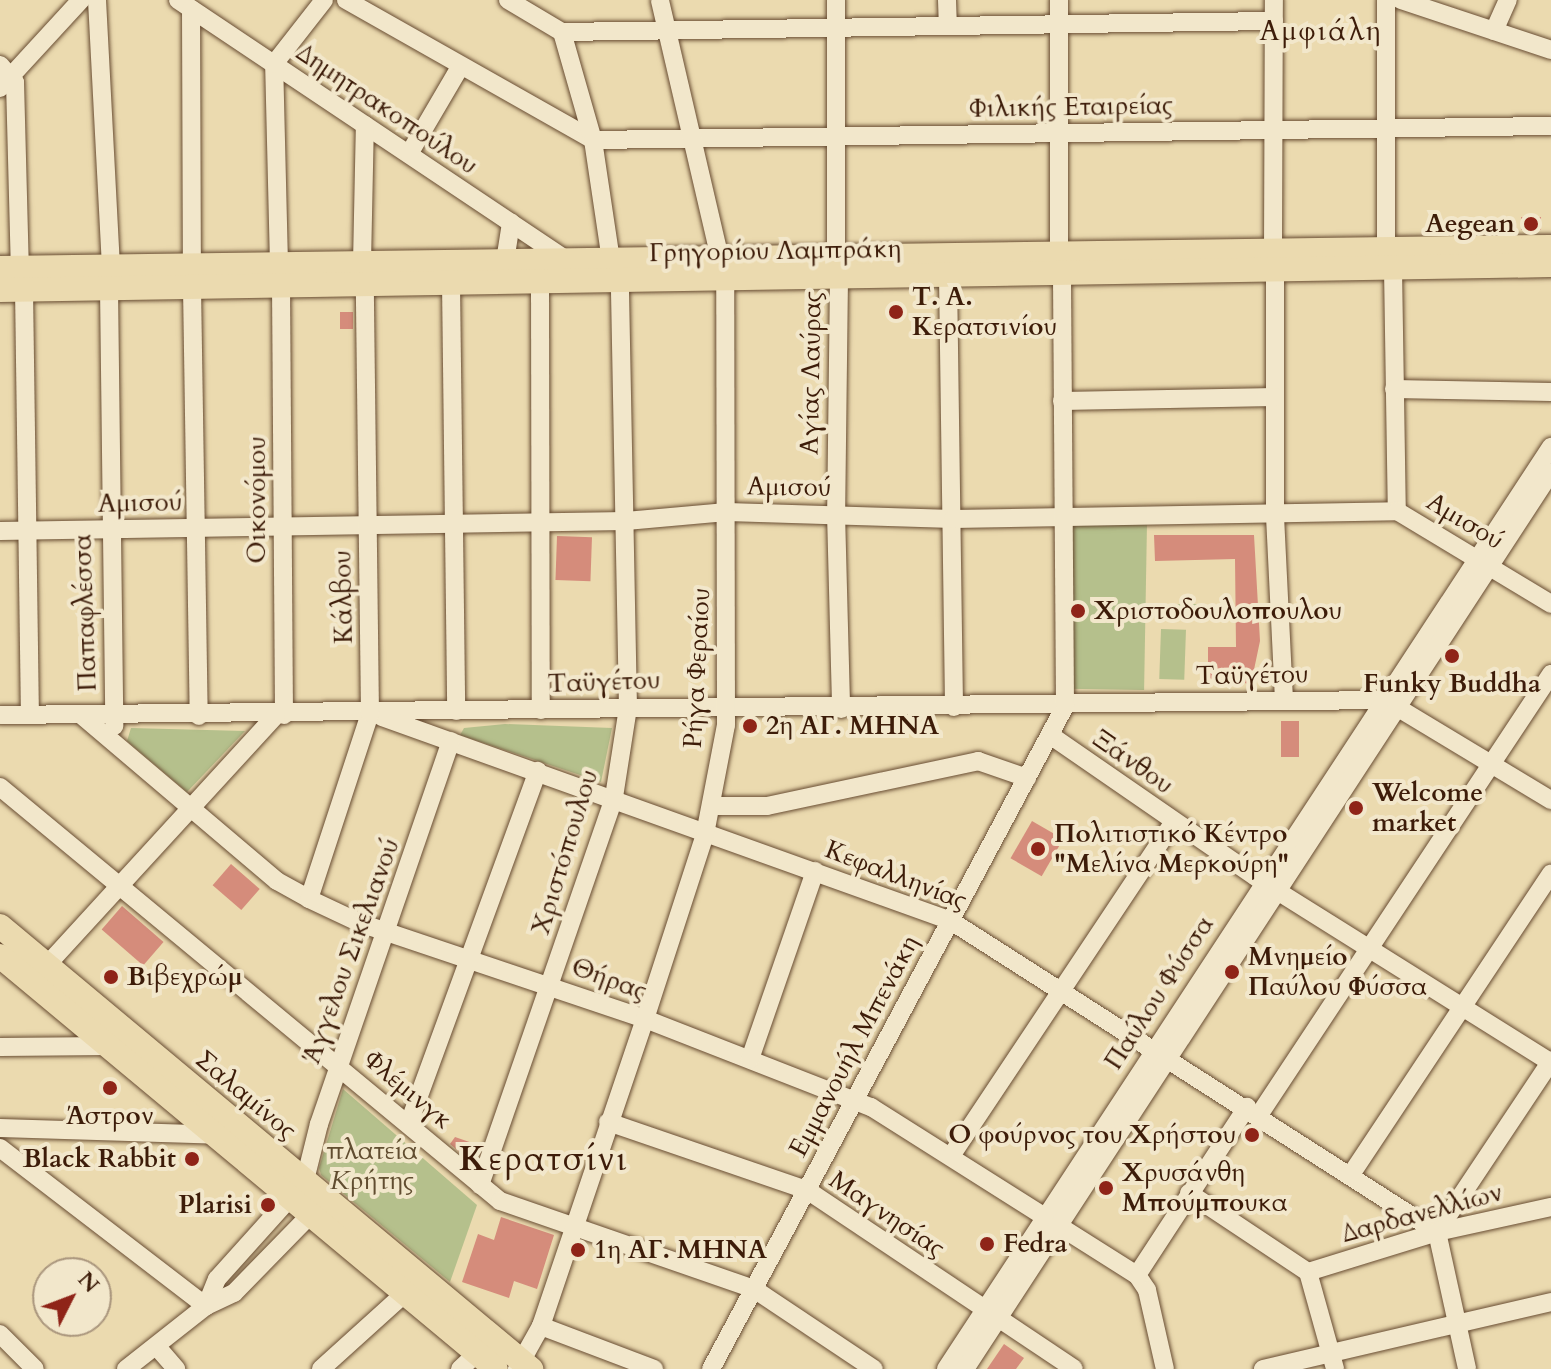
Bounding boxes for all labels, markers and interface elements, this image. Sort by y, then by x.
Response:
district label: Αμφιάλη [1260,14,1382,48]
street label: Δημητρακοπούλου [290,37,484,181]
street label: Φιλικής Εταιρείας [969,90,1173,124]
place label: Aegean [1425,208,1515,240]
marker: Aegean [1522,215,1540,233]
street label: Γρηγορίου Λαμπράκη [649,233,901,269]
place label: Τ. Α. Κερατσινίου [912,281,1057,342]
street label: Αγίας Λαύρας [794,291,828,455]
marker: Τ. Α. Κερατσινίου [887,303,905,321]
street label: Οικονόμου [241,436,273,564]
street label: Αμισού [747,471,831,503]
street label: Αμισού [1421,486,1509,556]
street label: Αμισού [98,487,182,519]
street label: Παπαφλέσσα [67,534,103,692]
street label: Κάλβου [327,550,359,644]
street label: Ρήγα Φεραίου [677,587,717,749]
place label: Χριστοδουλοπουλου [1094,595,1342,627]
marker: Χριστοδουλοπουλου [1069,602,1087,620]
marker: Funky Buddha [1443,647,1461,665]
street label: Ταϋγέτου [1195,658,1309,692]
street label: Ταϋγέτου [547,664,661,700]
place label: Funky Buddha [1363,668,1541,700]
place label: 2η ΑΓ. ΜΗΝΑ [766,710,939,742]
marker: 2η ΑΓ. ΜΗΝΑ [741,717,759,735]
street label: Ξάνθου [1087,723,1179,801]
street label: Χριστόπουλου [525,766,605,938]
place label: Welcome market [1372,777,1483,838]
marker: Welcome market [1347,799,1365,817]
place label: Πολιτιστικό Κέντρο "Μελίνα Μερκούρη" [1054,818,1289,880]
street label: Άγγελου Σικελιανού [296,834,406,1068]
street label: Κεφαλληνίας [821,834,971,916]
marker: Πολιτιστικό Κέντρο "Μελίνα Μερκούρη" [1029,840,1047,858]
street label: Παύλου Φύσσα [1098,910,1220,1076]
street label: Εμμανουήλ Μπενάκη [782,930,926,1162]
place label: Μνημείο Παύλου Φύσσα [1248,941,1427,1002]
street label: Θήρας [567,951,651,1007]
place label: Βιβεχρώμ [127,961,243,993]
marker: Μνημείο Παύλου Φύσσα [1223,963,1241,981]
marker: Βιβεχρώμ [102,968,120,986]
street label: Σαλαμίνος [189,1044,303,1146]
street label: Φλέμινγκ [357,1044,459,1136]
marker: Άστρον [101,1079,119,1097]
place label: Άστρον [66,1100,154,1132]
place label: Ο φούρνος του Χρήστου [948,1119,1236,1151]
marker: Ο φούρνος του Χρήστου [1243,1126,1261,1144]
park label: πλατεία Κρήτης [326,1135,418,1196]
district label: Κερατσίνι [459,1140,629,1180]
place label: Black Rabbit [23,1143,176,1175]
marker: Black Rabbit [183,1150,201,1168]
place label: Χρυσάνθη Μπούμπουκα [1122,1157,1287,1218]
street label: Μαγνησίας [823,1164,951,1264]
street label: Δαρδανελλίων [1338,1177,1506,1249]
marker: Χρυσάνθη Μπούμπουκα [1097,1179,1115,1197]
place label: Plarisi [178,1189,252,1221]
marker: Plarisi [259,1196,277,1214]
place label: Fedra [1003,1228,1067,1260]
place label: 1η ΑΓ. ΜΗΝΑ [594,1234,767,1266]
marker: Fedra [978,1235,996,1253]
marker: 1η ΑΓ. ΜΗΝΑ [569,1241,587,1259]
north arrow [32,1257,112,1337]
text: N [71,1265,106,1299]

